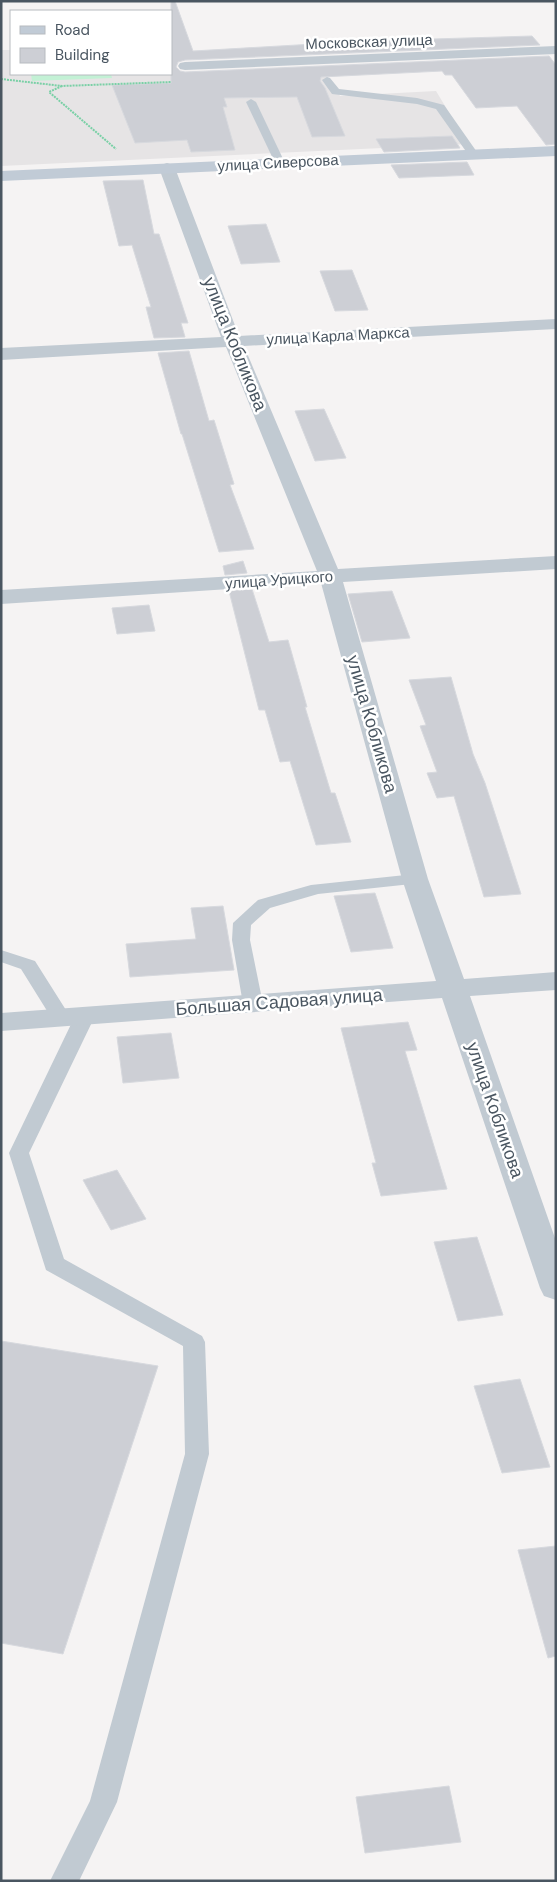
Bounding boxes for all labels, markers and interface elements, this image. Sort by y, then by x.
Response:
legend [10,10,172,75]
text: Road [55,20,90,40]
street label: Московская улица [305,30,434,54]
text: Building [55,45,110,65]
street label: улица Сиверсова [217,150,340,176]
street label: улица Кобликова [197,274,273,415]
street label: улица Карла Маркса [266,322,411,350]
street label: улица Урицкого [224,566,334,594]
street label: улица Кобликова [341,652,403,797]
street label: Большая Садовая улица [175,983,384,1021]
street label: улица Кобликова [460,1039,530,1182]

